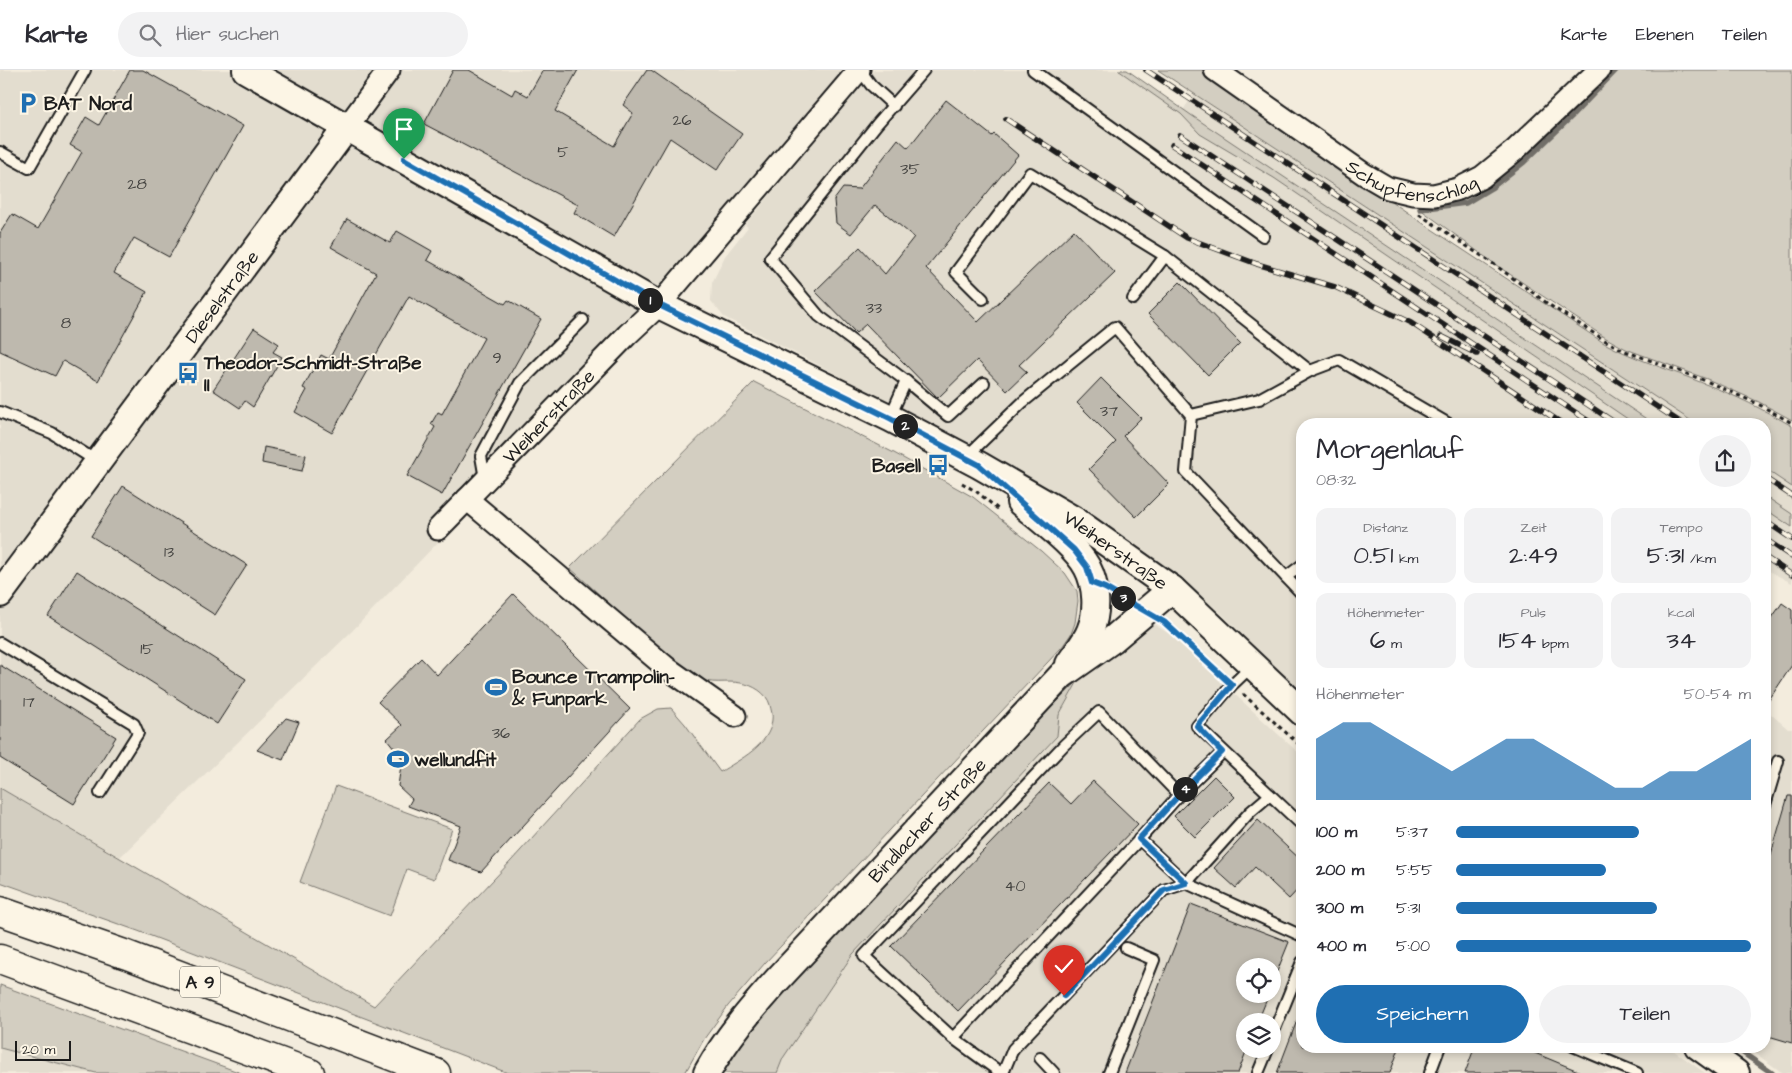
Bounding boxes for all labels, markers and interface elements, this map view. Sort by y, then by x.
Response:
search box [118,12,468,57]
text: Karte [25,18,88,52]
icon: search [136,21,164,49]
text: Hier suchen [176,21,279,48]
text: Karte [1560,22,1608,47]
text: Ebenen [1636,22,1694,47]
text: Teilen [1722,22,1767,47]
parking icon: BAT Nord [15,90,41,116]
place label: BAT Nord [44,91,132,118]
pin [383,108,425,159]
house number: 26 [672,109,692,131]
icon: arrive [390,115,418,143]
house number: 5 [557,141,569,163]
street label: Schupfenschlag [1340,153,1483,210]
house number: 35 [900,158,920,180]
house number: 28 [127,173,147,195]
street label: Dieselstraße [179,245,266,349]
pin: 1 [638,288,662,312]
text: 1 [650,290,651,310]
house number: 33 [866,297,882,319]
house number: 8 [61,312,71,334]
house number: 9 [492,347,502,369]
place label: Theodor-Schmidt-Straße II [203,350,422,399]
bus stop icon: Theodor-Schmidt-Straße II [175,360,201,386]
street label: Weiherstraße [497,364,602,470]
house number: 37 [1100,400,1118,422]
pin: 2 [892,414,918,438]
text: 2 [901,416,910,436]
text: Morgenlauf [1316,430,1463,469]
button: share [1699,435,1751,487]
bus stop icon: Basell [925,452,951,478]
place label: Basell [872,453,921,480]
text: 08:32 [1316,469,1356,491]
street label: Weiherstraße [1058,505,1173,597]
text: Distanz [1363,518,1408,538]
text: Zeit [1520,518,1547,538]
text: Tempo [1660,518,1703,538]
text: 0.51 [1353,538,1393,573]
text: 2:49 [1509,538,1558,573]
text: 5:31 [1647,538,1684,573]
house number: 13 [164,541,174,563]
text: km [1393,549,1418,569]
text: /km [1684,549,1716,569]
pin: 3 [1110,586,1136,610]
text: 3 [1120,588,1127,608]
text: Höhenmeter [1347,603,1424,623]
text: Puls [1521,603,1546,623]
text: kcal [1668,603,1695,623]
text: 6 [1370,623,1385,658]
text: 154 [1498,623,1536,658]
text: 34 [1666,623,1696,658]
text: m [1385,634,1402,654]
text: bpm [1536,634,1569,654]
house number: 15 [140,638,154,660]
place label: Bounce Trampolin- & Funpark [511,664,675,713]
sports icon: Bounce Trampolin- & Funpark [483,674,509,700]
text: Höhenmeter [1316,683,1404,705]
text: 50–54 m [1684,683,1751,705]
house number: 17 [23,691,35,713]
house number: 36 [492,722,510,744]
sports icon: wellundfit [385,746,411,772]
place label: wellundfit [414,747,497,774]
street label: Bindlacher Straße [863,752,993,889]
pin: 4 [1172,776,1198,802]
text: 4 [1181,779,1190,799]
text: 100 m [1316,821,1357,843]
text: 5:37 [1396,821,1428,843]
text: 200 m [1316,859,1364,881]
text: 5:55 [1396,859,1433,881]
house number: 40 [1005,875,1025,897]
text: 300 m [1316,897,1363,919]
text: 5:31 [1396,897,1420,919]
text: 400 m [1316,935,1366,957]
text: 5:00 [1396,935,1430,957]
pin [1043,945,1085,996]
icon: check [1050,952,1078,980]
map controls [1236,958,1281,1058]
button: locate [1236,958,1281,1003]
road number: A 9 [180,966,220,998]
button: Speichern [1316,985,1529,1043]
button: Teilen [1539,985,1751,1043]
button: layers [1236,1013,1281,1058]
scale bar [15,1038,71,1061]
text: 20 m [22,1040,55,1060]

